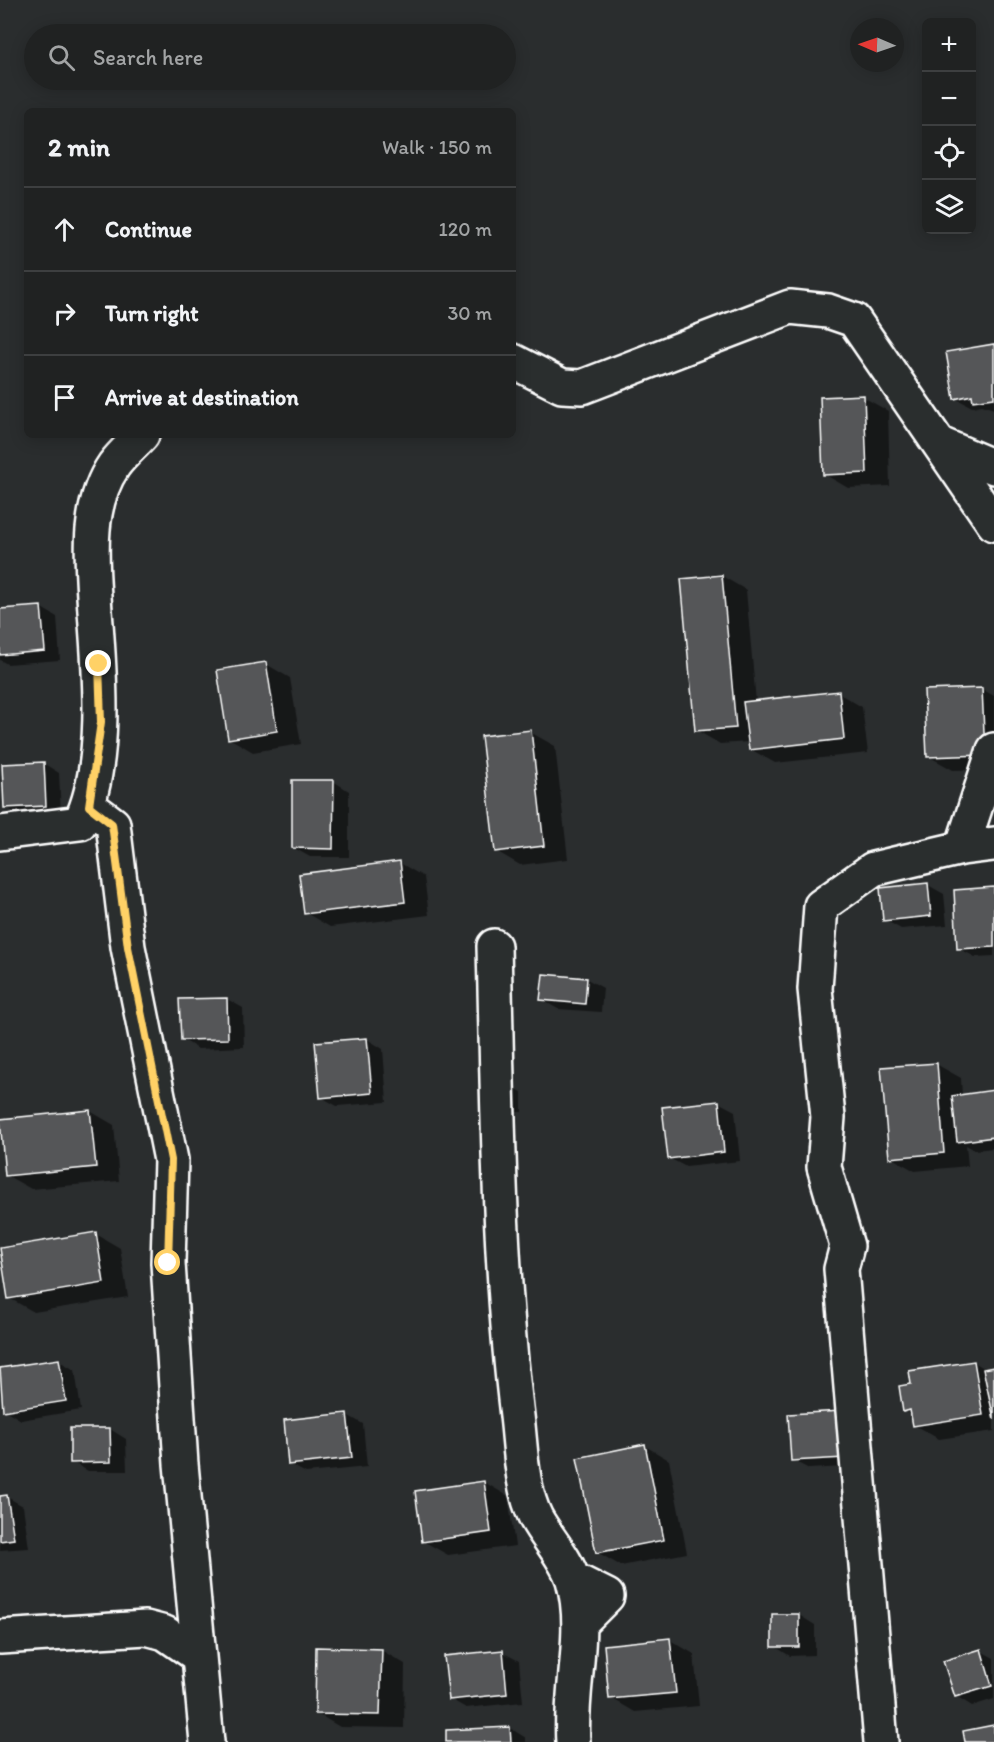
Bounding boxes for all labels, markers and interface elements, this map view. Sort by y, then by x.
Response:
north arrow [850,18,904,72]
map controls [922,18,976,234]
button: + [922,18,976,72]
search box [24,24,516,90]
icon: search [45,41,78,74]
text: Search here [93,44,203,71]
button: − [922,72,976,126]
button: locate [922,126,976,180]
text: 2 min [48,131,110,163]
text: Walk · 150 m [382,135,492,159]
button: layers [922,180,976,234]
icon: ahead [48,213,81,246]
text: Continue [105,216,192,243]
text: 120 m [439,217,492,241]
icon: right [48,297,81,330]
text: Turn right [105,300,199,327]
text: 30 m [447,301,492,325]
icon: arrive [48,381,81,414]
text: Arrive at destination [105,384,299,411]
route end [85,650,111,676]
route start [154,1249,180,1275]

